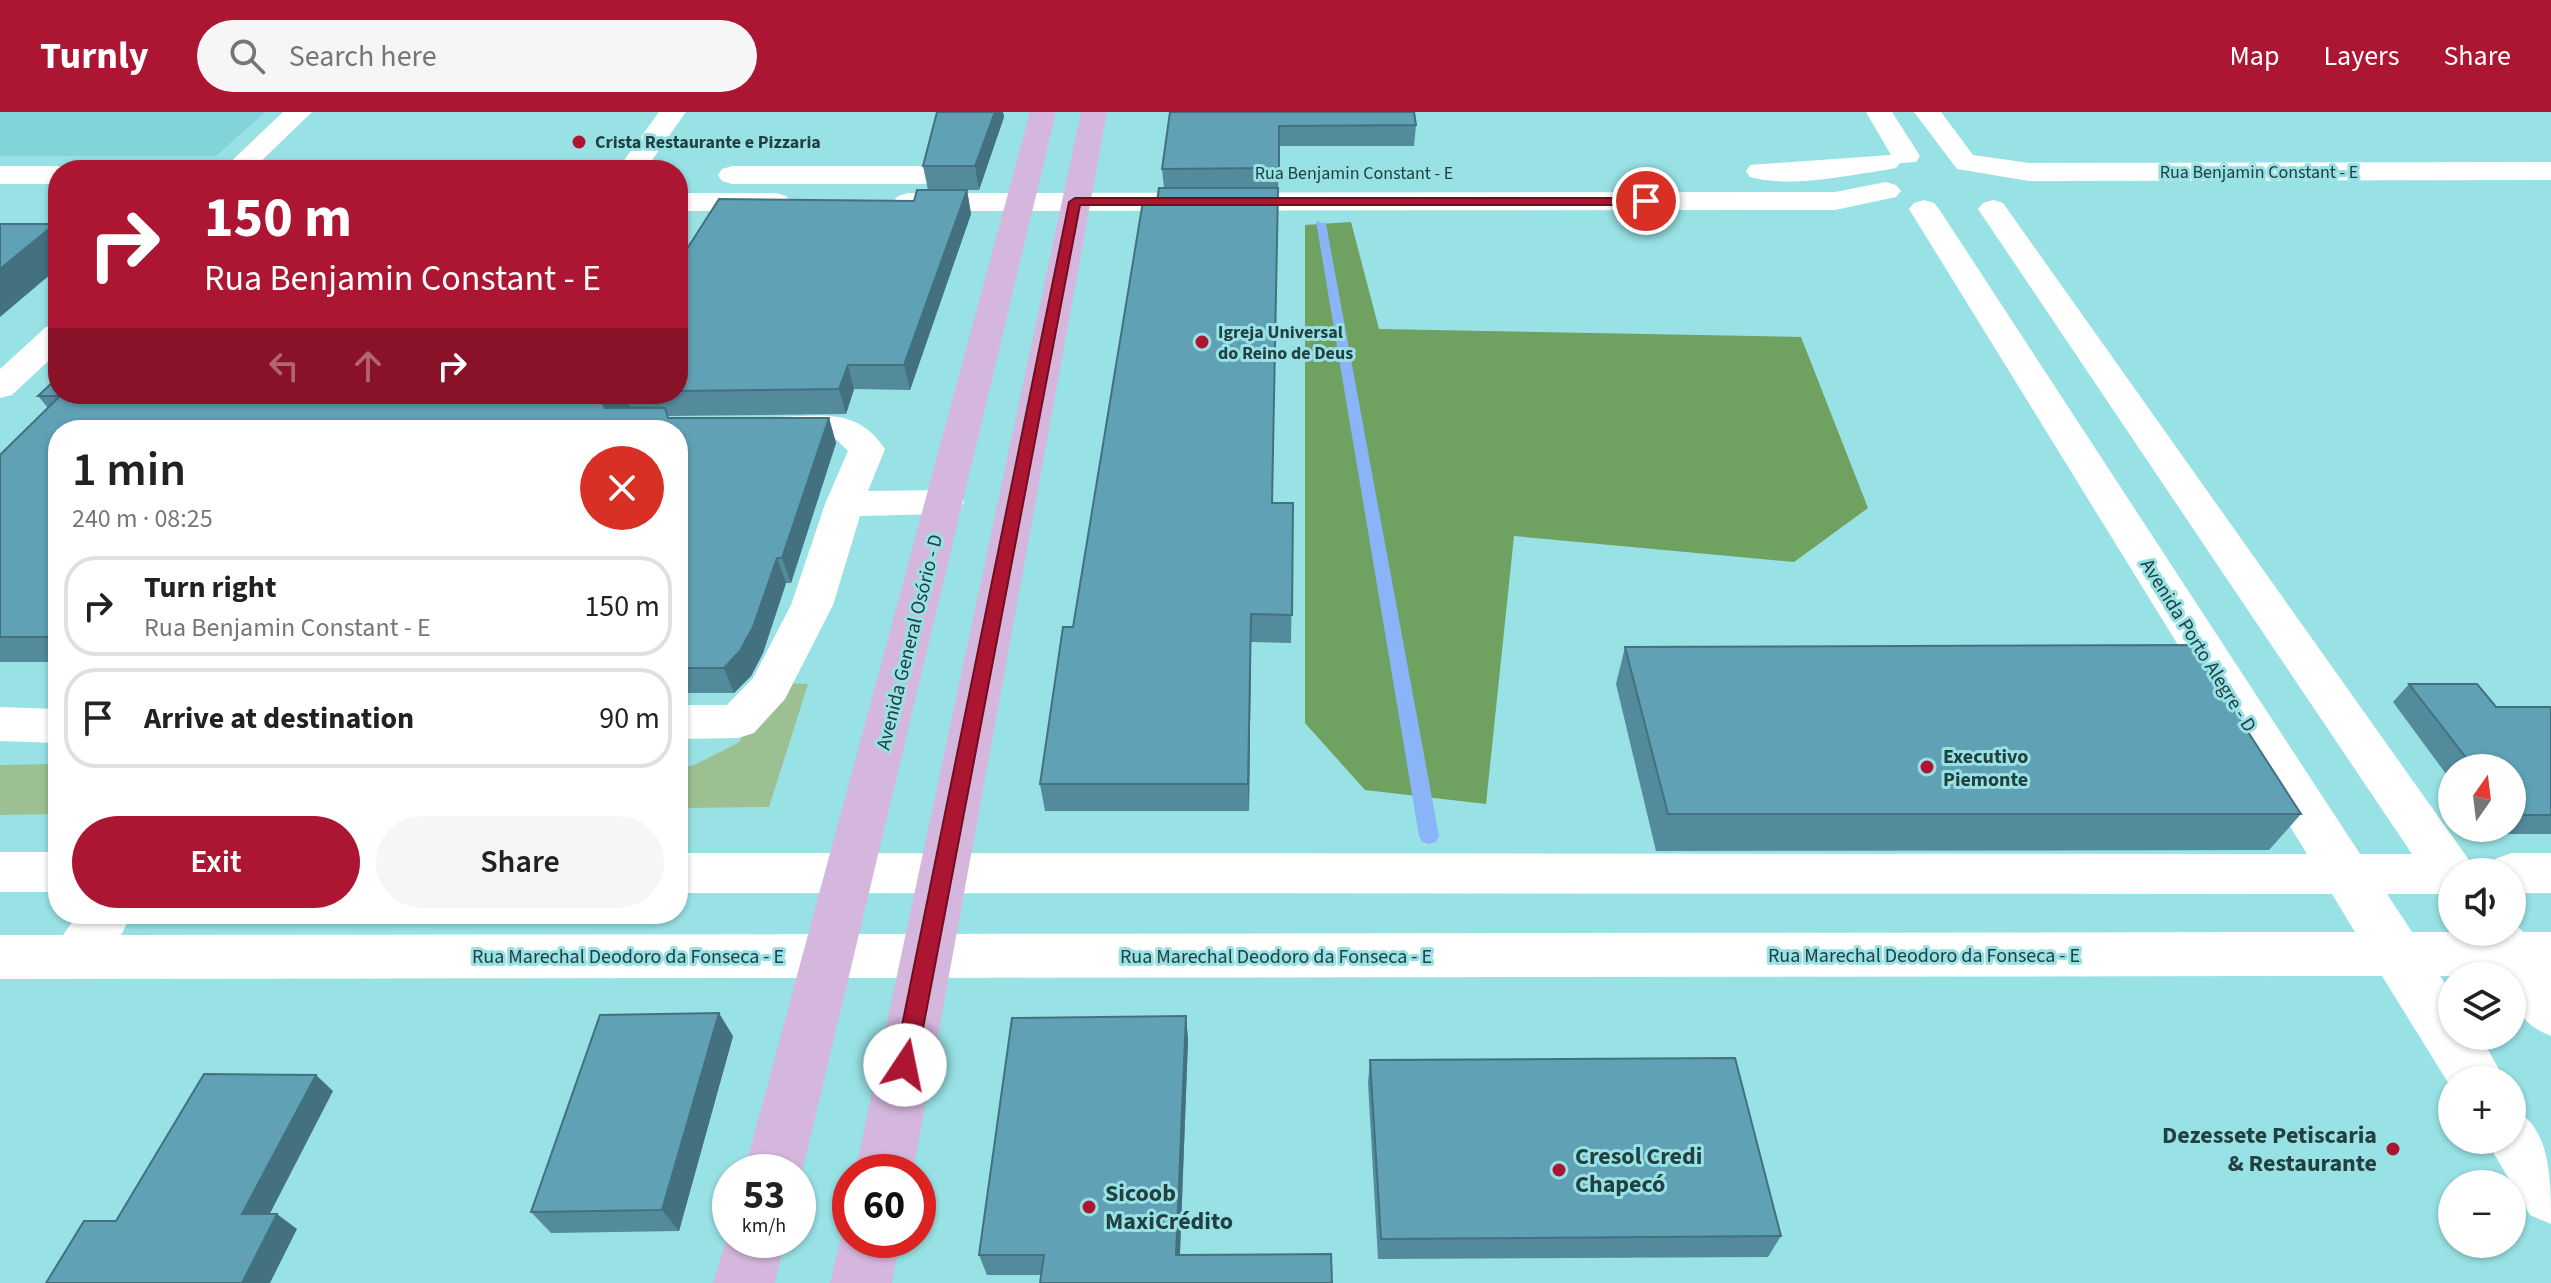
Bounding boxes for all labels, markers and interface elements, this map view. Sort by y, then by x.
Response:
search box [197,20,757,92]
text: Turnly [40,29,149,83]
icon: search [225,34,269,78]
text: Search here [289,35,437,78]
text: Map [2229,36,2279,76]
text: Layers [2323,36,2399,76]
text: Share [2443,36,2511,76]
place label: Crista Restaurante e Pizzaria [595,130,821,155]
marker: Crista Restaurante e Pizzaria [570,133,588,151]
street label: Rua Benjamin Constant - E [2160,160,2358,185]
street label: Rua Benjamin Constant - E [1255,161,1453,186]
pin [1612,167,1680,235]
text: 150 m [204,179,352,258]
icon: arrive [1624,179,1668,223]
icon: right [72,192,176,296]
text: Rua Benjamin Constant - E [204,253,601,304]
place label: Igreja Universal do Reino de Deus [1218,320,1353,366]
marker: Igreja Universal do Reino de Deus [1193,333,1211,351]
icon: left [262,344,306,388]
icon: ahead [346,344,390,388]
icon: right [430,344,474,388]
text: 1 min [72,436,186,504]
button: close [580,446,664,530]
text: 240 m · 08:25 [72,500,213,537]
street label: Avenida General Osório - D [870,531,950,753]
street label: Avenida Porto Alegre - D [2133,553,2263,738]
text: Turn right [144,566,276,609]
icon: right [76,584,120,628]
text: 150 m [584,585,660,628]
text: Rua Benjamin Constant - E [144,609,431,646]
icon: arrive [76,696,120,740]
text: Arrive at destination [144,697,414,740]
text: 90 m [599,697,660,740]
place label: Executivo Piemonte [1943,743,2028,794]
north arrow [2438,754,2526,842]
map controls [2438,754,2526,1258]
marker: Executivo Piemonte [1918,758,1936,776]
button: Exit [72,816,360,908]
button: Share [376,816,664,908]
button: sound [2438,858,2526,946]
street label: Rua Marechal Deodoro da Fonseca - E [1768,942,2080,970]
street label: Rua Marechal Deodoro da Fonseca - E [472,943,784,971]
street label: Rua Marechal Deodoro da Fonseca - E [1120,943,1432,971]
button: layers [2438,962,2526,1050]
position arrow [863,1023,947,1107]
button: + [2438,1066,2526,1154]
place label: Dezessete Petiscaria & Restaurante [2162,1118,2377,1181]
place label: Cresol Credi Chapecó [1575,1139,1702,1202]
marker: Dezessete Petiscaria & Restaurante [2384,1140,2402,1158]
speed limit sign: 60 [832,1154,936,1258]
marker: Cresol Credi Chapecó [1550,1161,1568,1179]
text: 53 [743,1167,785,1224]
button: − [2438,1170,2526,1258]
place label: Sicoob MaxiCrédito [1105,1176,1233,1239]
marker: Sicoob MaxiCrédito [1080,1198,1098,1216]
text: km/h [742,1212,786,1240]

